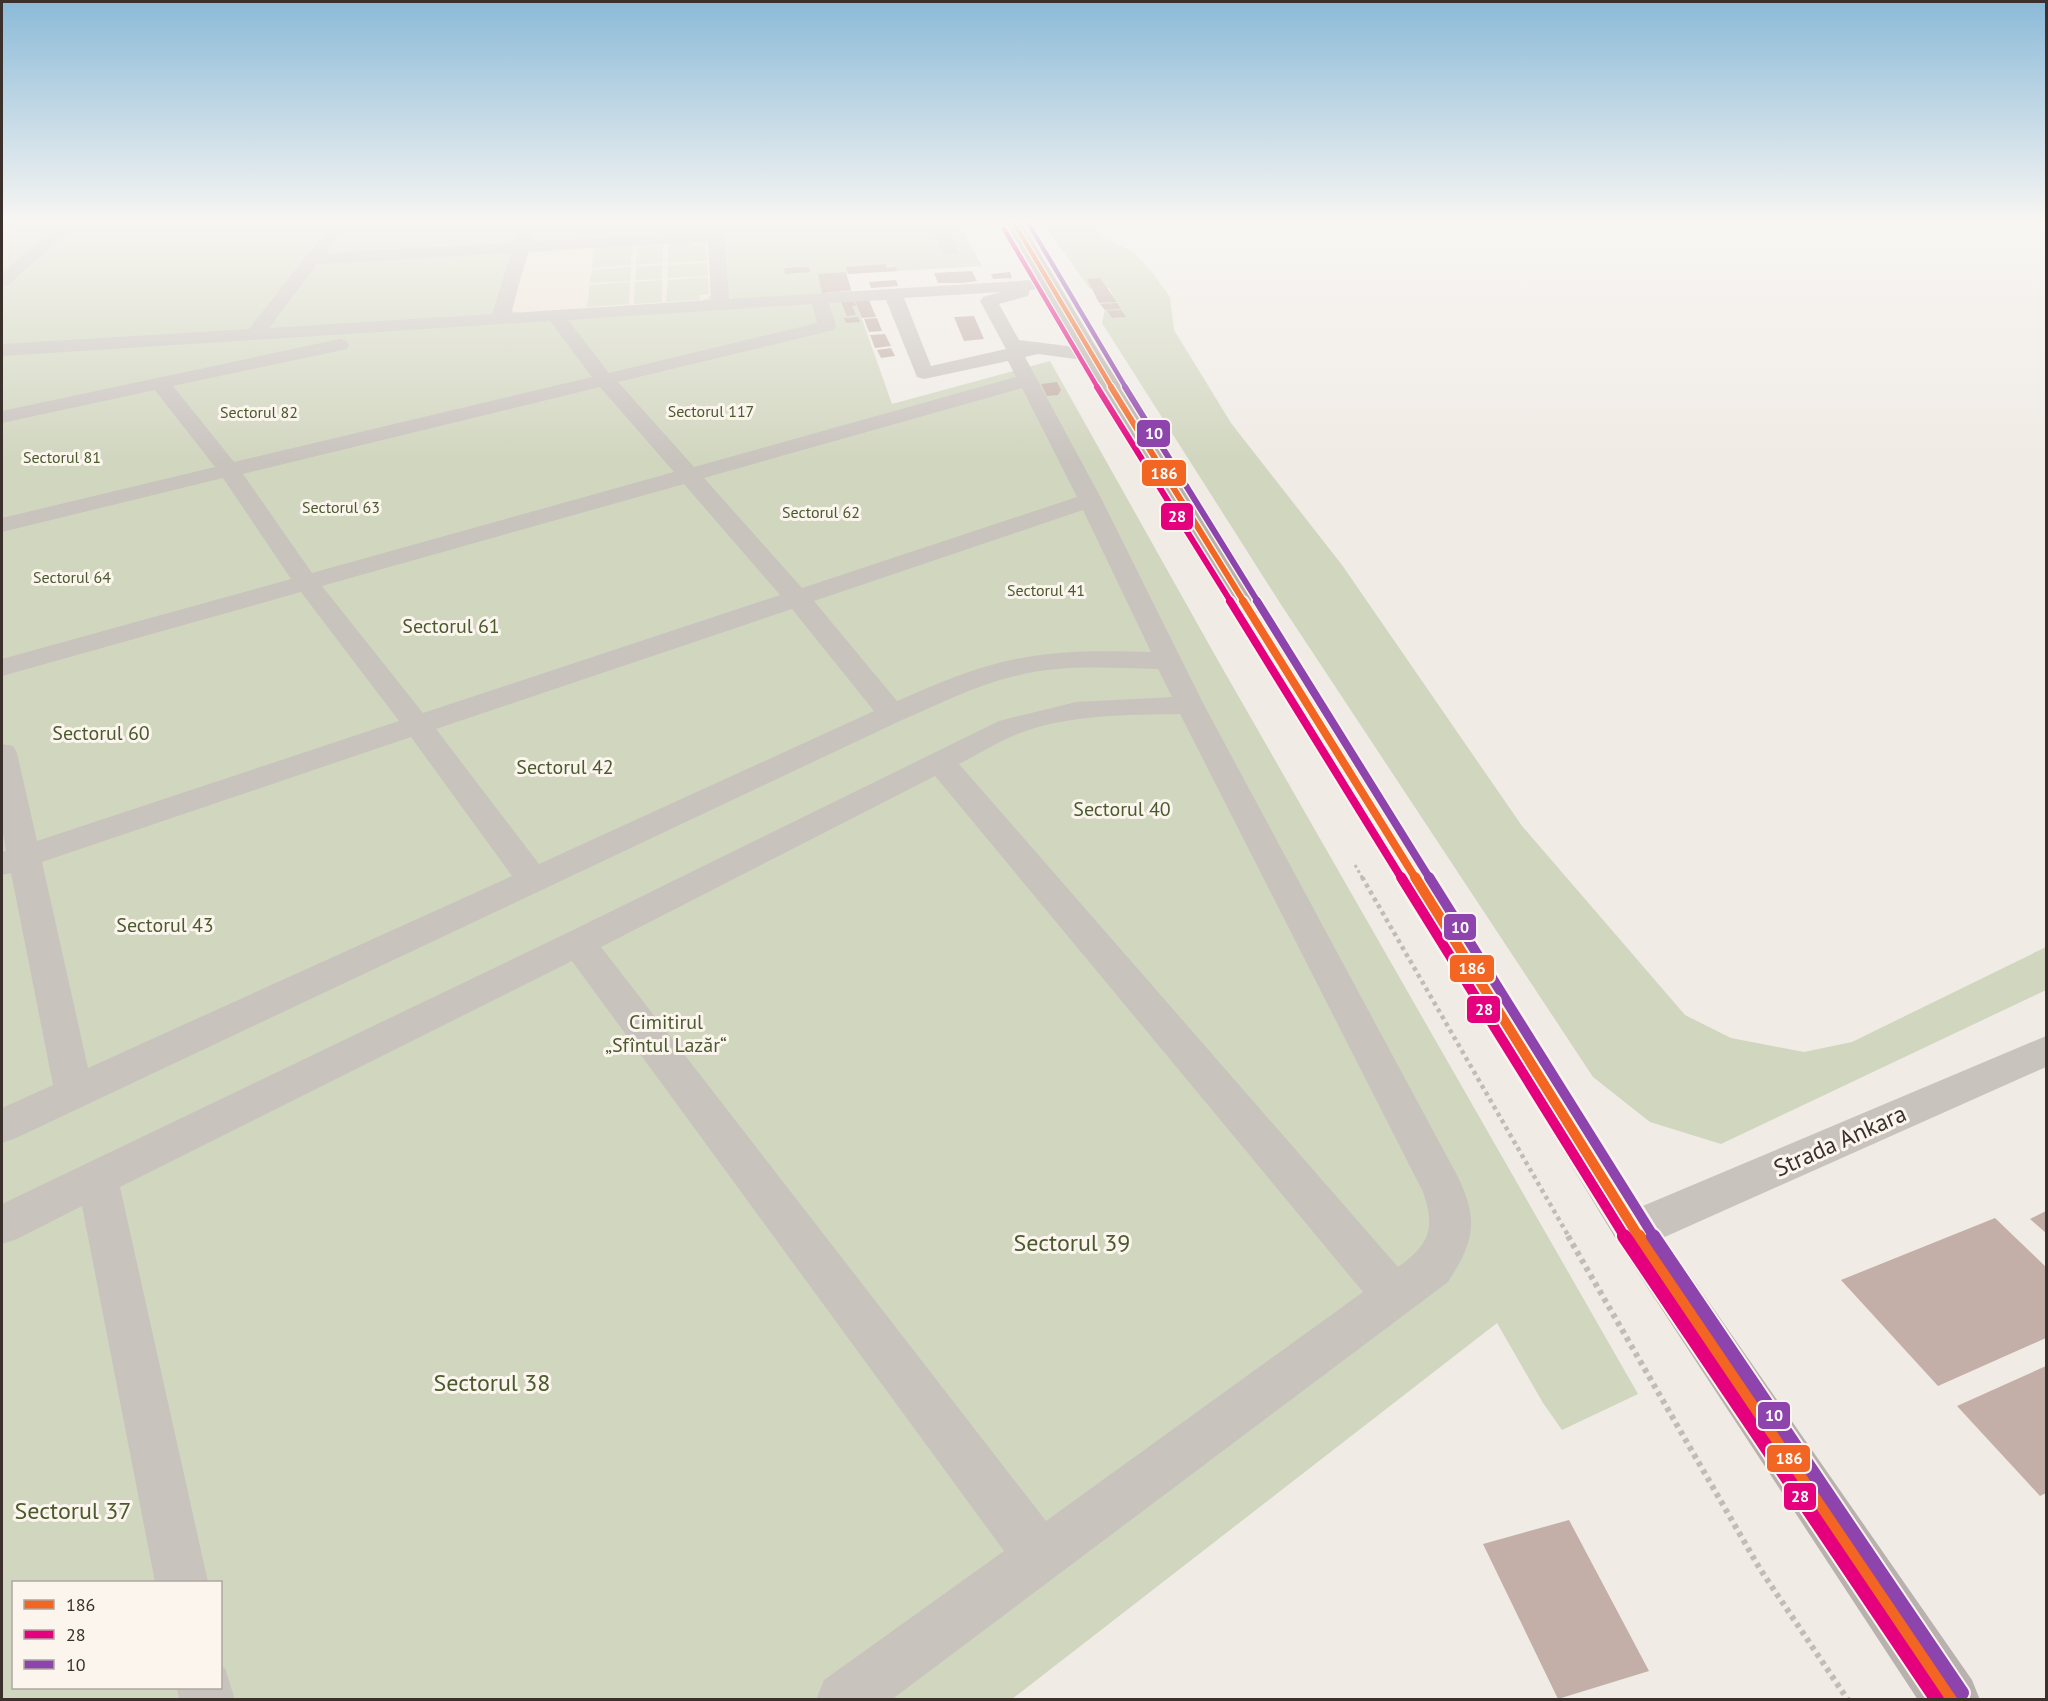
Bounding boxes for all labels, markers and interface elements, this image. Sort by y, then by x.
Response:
park label: Sectorul 117 [668,401,754,421]
park label: Sectorul 82 [220,402,298,422]
line badge: 10 [1136,419,1171,448]
text: 10 [1145,423,1163,443]
park label: Sectorul 81 [23,447,101,467]
line badge: 186 [1141,459,1187,487]
text: 186 [1150,463,1178,483]
park label: Sectorul 63 [302,497,380,517]
park label: Sectorul 62 [782,502,860,522]
line badge: 28 [1160,502,1194,531]
text: 28 [1168,506,1186,526]
park label: Sectorul 64 [33,567,111,587]
park label: Sectorul 41 [1007,580,1085,600]
park label: Sectorul 61 [402,613,500,639]
park label: Sectorul 60 [52,720,150,746]
park label: Sectorul 42 [516,754,614,780]
park label: Sectorul 40 [1073,796,1171,822]
park label: Sectorul 43 [116,912,214,938]
line badge: 10 [1443,913,1477,941]
text: 10 [1451,917,1469,937]
line badge: 186 [1449,954,1495,983]
text: 186 [1458,958,1486,978]
line badge: 28 [1466,995,1501,1024]
text: 28 [1475,999,1493,1019]
park label: Cimitirul „Sfîntul Lazăr“ [605,1009,727,1058]
street label: Strada Ankara [1769,1097,1911,1184]
park label: Sectorul 39 [1014,1227,1130,1258]
park label: Sectorul 38 [434,1367,550,1398]
line badge: 10 [1757,1401,1791,1430]
text: 10 [1765,1405,1783,1425]
line badge: 186 [1766,1444,1811,1473]
text: 186 [1775,1448,1803,1468]
line badge: 28 [1783,1482,1817,1511]
text: 28 [1791,1486,1809,1506]
park label: Sectorul 37 [15,1495,131,1526]
legend [12,1581,222,1689]
text: 186 [66,1593,95,1616]
text: 28 [66,1623,86,1646]
text: 10 [66,1653,86,1676]

